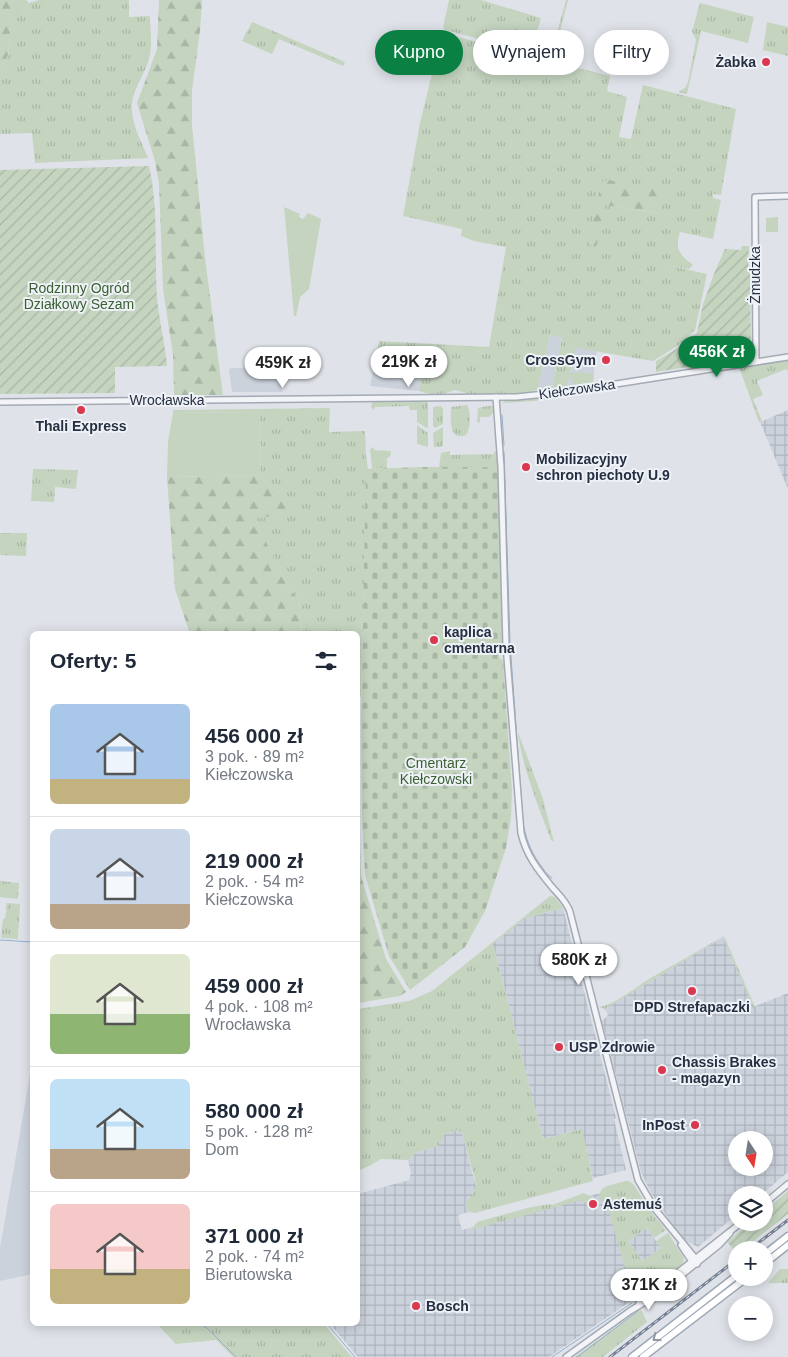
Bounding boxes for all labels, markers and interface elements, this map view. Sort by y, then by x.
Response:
chip: Kupno [375,30,463,75]
chip: Wynajem [473,30,584,75]
chip: Filtry [594,30,669,75]
place label: Żabka [716,54,756,70]
marker: Żabka [760,56,772,68]
street label: Żmudzka [746,246,763,304]
park label: Rodzinny Ogród Działkowy Sezam [24,280,134,312]
pin: 456K zł [671,336,763,378]
text: 456K zł [689,343,745,360]
pin: 459K zł [237,346,329,389]
pin: 219K zł [363,346,455,388]
place label: CrossGym [525,352,596,368]
text: 219K zł [381,353,437,370]
text: 459K zł [255,354,311,371]
marker: CrossGym [600,354,612,366]
street label: Kiełczowska [538,376,616,402]
street label: Wrocławska [129,392,205,408]
marker: Thali Express [75,404,87,416]
place label: Thali Express [35,418,127,434]
place label: Mobilizacyjny schron piechoty U.9 [536,451,670,483]
marker: Mobilizacyjny schron piechoty U.9 [520,461,532,473]
place label: kaplica cmentarna [444,624,515,656]
marker: kaplica cmentarna [428,634,440,646]
icon: filters [312,647,340,675]
text: Oferty: 5 [50,649,136,672]
icon: home [90,724,150,784]
text: 456 000 zł [205,724,303,747]
text: 3 pok. · 89 m² [205,748,304,765]
park label: Cmentarz Kiełczowski [400,755,472,787]
text: Kiełczowska [205,766,293,783]
icon: home [90,849,150,909]
text: 219 000 zł [205,849,303,872]
text: 2 pok. · 54 m² [205,873,304,890]
text: Kiełczowska [205,891,293,908]
pin: 580K zł [533,944,625,986]
text: 580K zł [551,951,607,968]
icon: home [90,974,150,1034]
text: 459 000 zł [205,974,303,997]
marker: DPD Strefapaczki [686,985,698,997]
text: 4 pok. · 108 m² [205,998,313,1015]
place label: DPD Strefapaczki [634,999,750,1015]
text: Wrocławska [205,1016,291,1033]
place label: USP Zdrowie [569,1039,655,1055]
marker: USP Zdrowie [553,1041,565,1053]
place label: Chassis Brakes - magazyn [672,1054,777,1086]
marker: Chassis Brakes - magazyn [656,1064,668,1076]
icon: home [90,1099,150,1159]
text: 580 000 zł [205,1099,303,1122]
place label: InPost [642,1117,685,1133]
marker: InPost [689,1119,701,1131]
text: 5 pok. · 128 m² [205,1123,313,1140]
north arrow [728,1131,772,1176]
map controls [728,1131,773,1341]
text: Dom [205,1141,239,1158]
button: layers [728,1186,773,1231]
place label: Astemuś [603,1196,662,1212]
marker: Astemuś [587,1198,599,1210]
icon: home [90,1224,150,1284]
text: 371 000 zł [205,1224,303,1247]
button: + [728,1241,773,1286]
text: 2 pok. · 74 m² [205,1248,304,1265]
text: Bierutowska [205,1266,292,1283]
pin: 371K zł [603,1268,695,1311]
text: 371K zł [621,1276,677,1293]
button: − [728,1296,773,1341]
place label: Bosch [426,1298,469,1314]
marker: Bosch [410,1300,422,1312]
one-way arrow [653,1333,662,1341]

